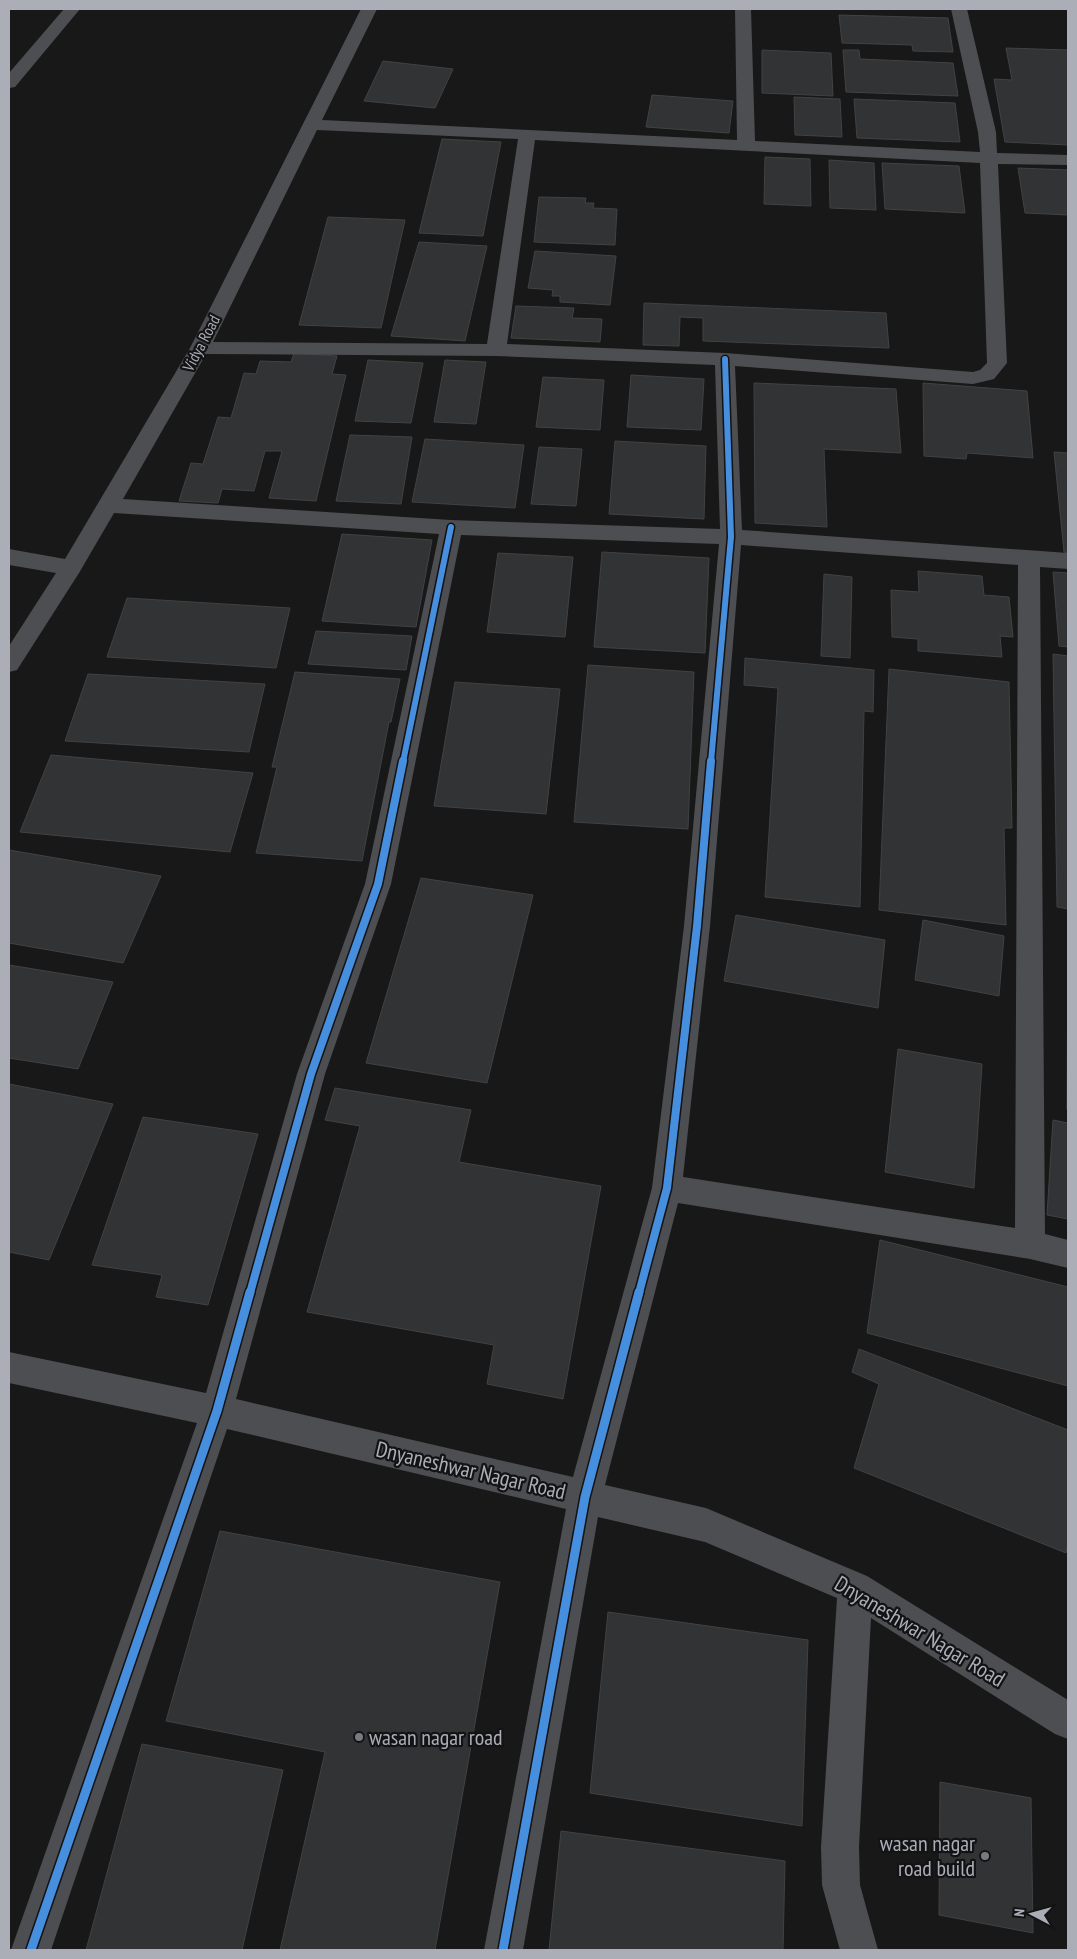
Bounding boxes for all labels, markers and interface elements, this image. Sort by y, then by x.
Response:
street label: Vidya Road [177,311,224,375]
street label: Dnyaneshwar Nagar Road [373,1435,569,1505]
street label: Dnyaneshwar Nagar Road [830,1569,1010,1693]
place label: wasan nagar road [369,1723,503,1751]
marker: wasan nagar road [353,1731,365,1743]
place label: wasan nagar road build [880,1829,975,1882]
marker: wasan nagar road build [979,1850,991,1862]
north arrow [1007,1889,1057,1939]
text: N [1010,1908,1028,1917]

